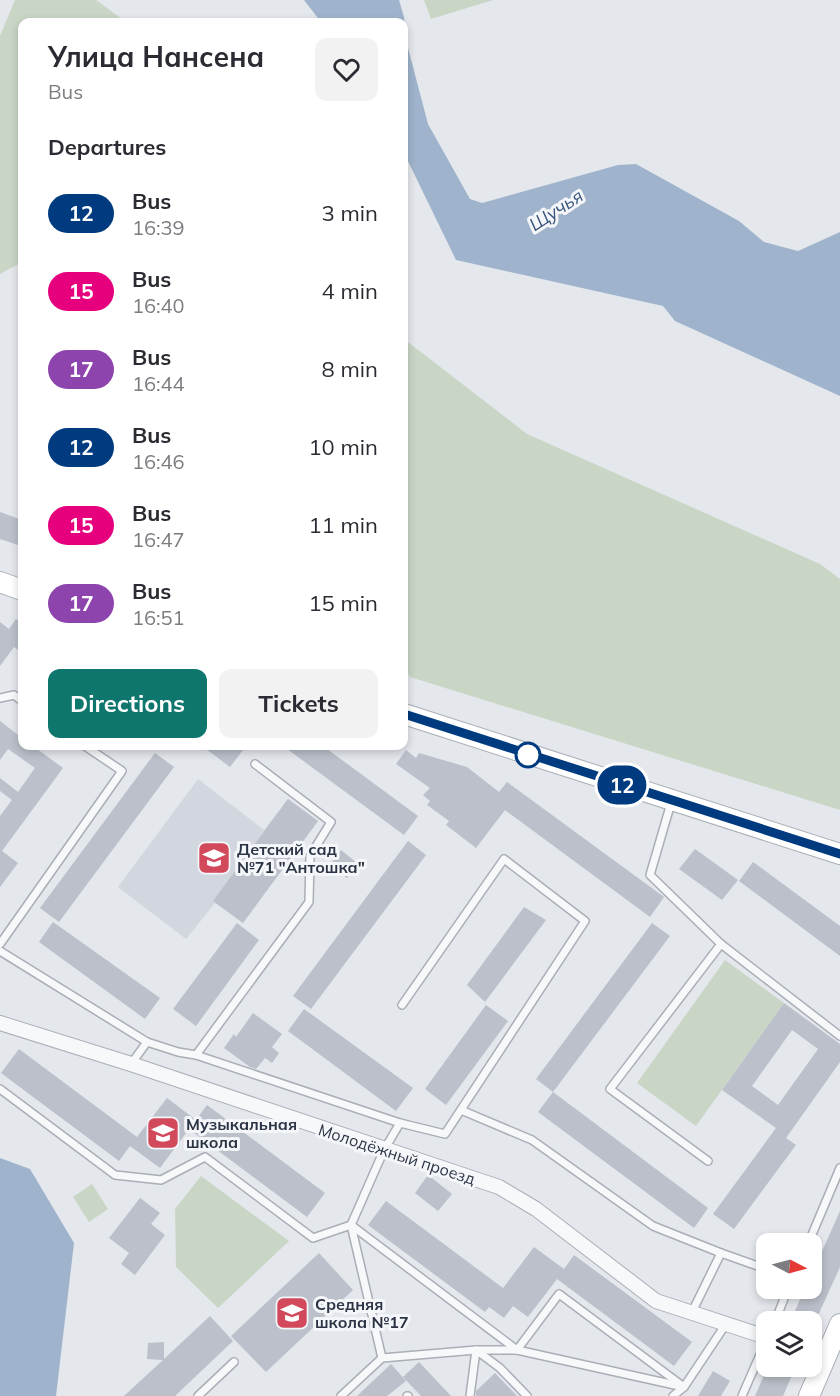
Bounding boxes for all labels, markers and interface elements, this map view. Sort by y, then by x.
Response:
button: heart [315,38,378,101]
text: Улица Нансена [48,39,264,74]
text: Bus [48,79,83,104]
text: Departures [48,133,166,161]
water label: Щучья [525,184,587,236]
text: Bus [132,187,171,215]
text: 3 min [322,199,378,227]
text: 12 [68,200,94,226]
text: 16:39 [132,215,185,240]
text: Bus [132,265,171,293]
text: 4 min [322,277,378,305]
text: 15 [68,278,94,304]
text: 16:40 [132,293,185,318]
text: Bus [132,343,171,371]
text: 8 min [322,355,378,383]
text: 17 [68,356,94,382]
text: 16:44 [132,371,185,396]
text: Bus [132,421,171,449]
text: 10 min [308,433,378,461]
text: 12 [68,434,94,460]
text: 16:46 [132,449,185,474]
text: Bus [132,499,171,527]
text: 11 min [308,511,378,539]
text: 15 [68,512,94,538]
text: 16:47 [132,527,185,552]
text: Bus [132,577,171,605]
text: 15 min [308,589,378,617]
text: 17 [68,590,94,616]
text: 16:51 [132,605,185,630]
button: Directions [48,669,207,738]
button: Tickets [219,669,378,738]
unlabelled marker [515,742,541,768]
line badge: 12 [595,766,649,804]
text: 12 [609,772,635,798]
place label: Детский сад №71 "Антошка" [237,839,365,877]
school or university icon: Детский сад №71 "Антошка" [196,840,232,876]
place label: Музыкальная школа [186,1114,297,1152]
school or university icon: Музыкальная школа [145,1115,181,1151]
street label: Молодёжный проезд [316,1119,478,1189]
north arrow [756,1233,822,1299]
map controls [756,1233,822,1377]
place label: Средняя школа №17 [315,1294,409,1332]
school or university icon: Средняя школа №17 [274,1295,310,1331]
button: layers [756,1311,822,1377]

